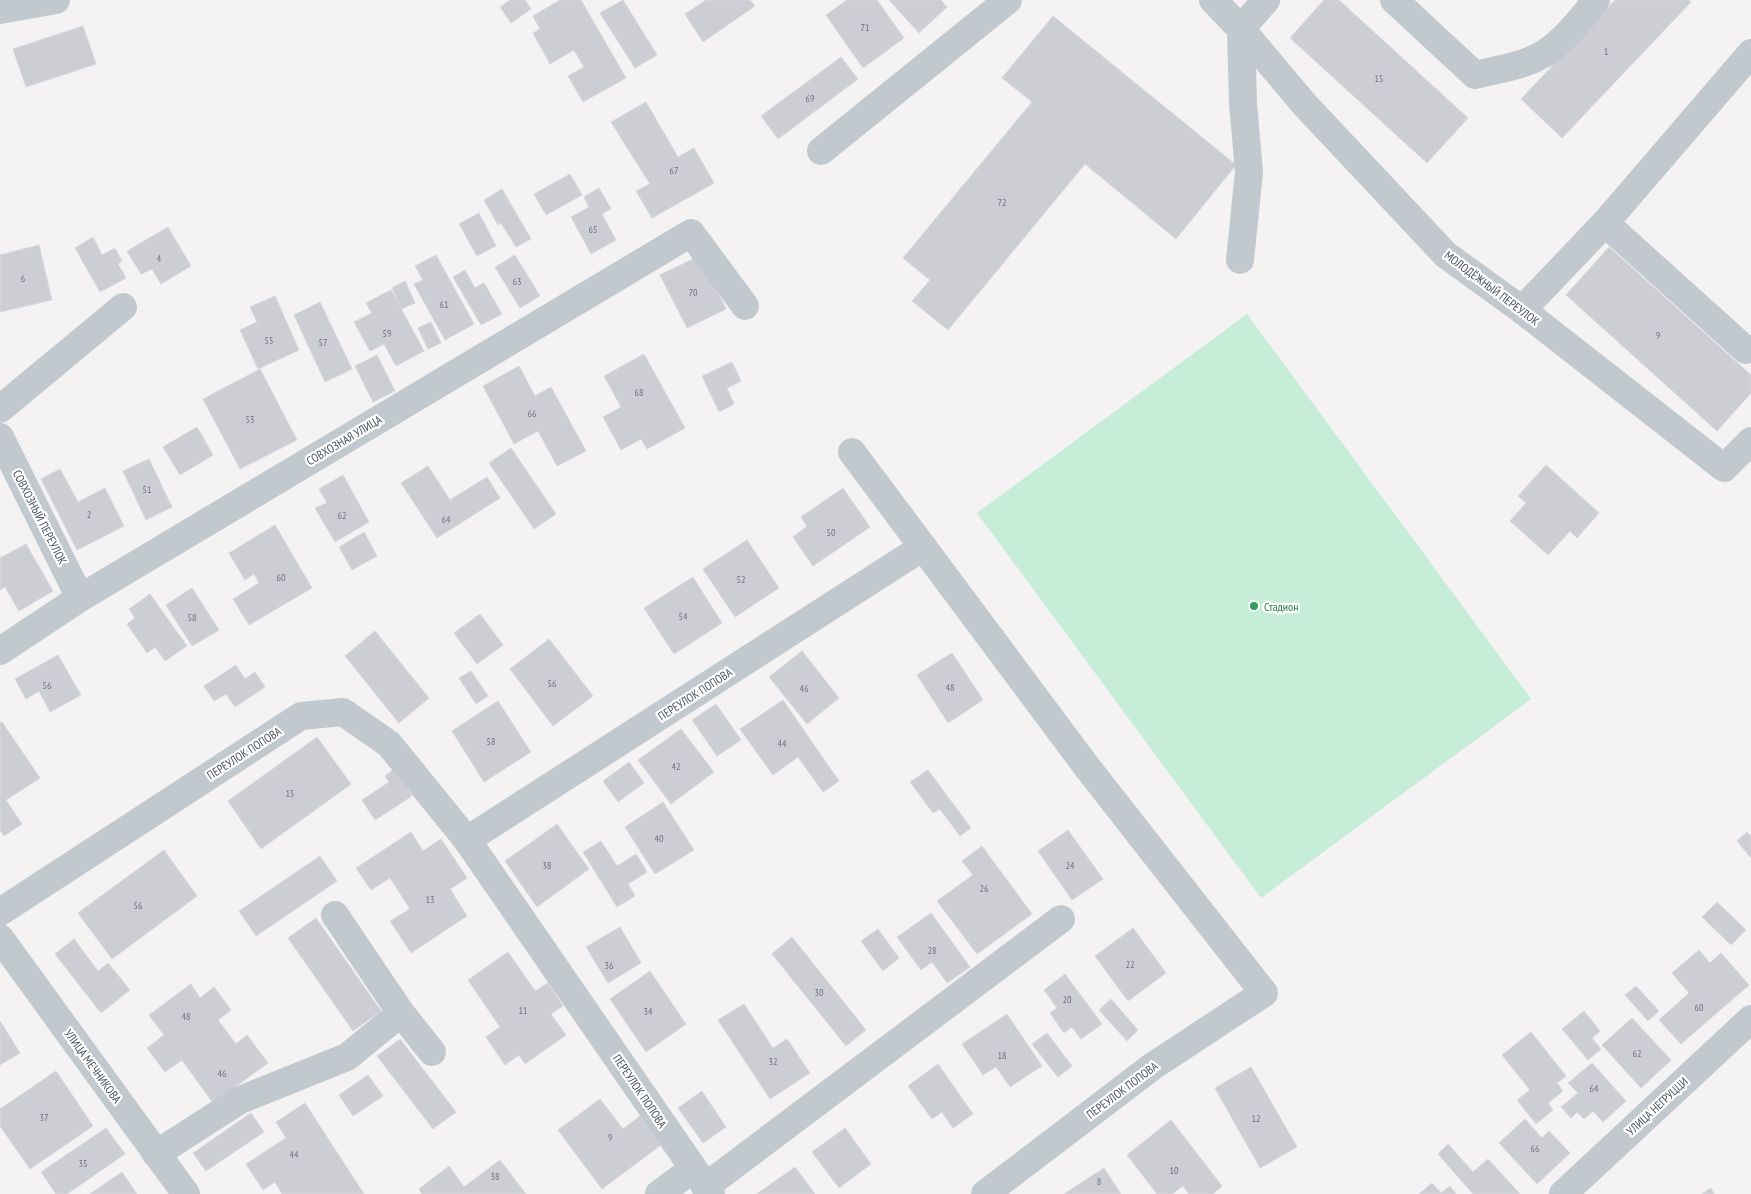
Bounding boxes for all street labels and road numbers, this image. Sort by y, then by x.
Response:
street label: МОЛОДЁЖНЫЙ ПЕРЕУЛОК [1442,247,1542,329]
street label: СОВХОЗНАЯ УЛИЦА [304,412,385,468]
street label: СОВХОЗНЫЙ ПЕРЕУЛОК [10,467,70,567]
street label: ПЕРЕУЛОК ПОПОВА [655,664,735,724]
street label: ПЕРЕУЛОК ПОПОВА [204,723,284,783]
street label: УЛИЦА МЕЧНИКОВА [61,1026,125,1106]
street label: ПЕРЕУЛОК ПОПОВА [610,1051,670,1131]
street label: ПЕРЕУЛОК ПОПОВА [1083,1058,1161,1122]
street label: УЛИЦА НЕГРУЦЦИ [1623,1074,1691,1138]

